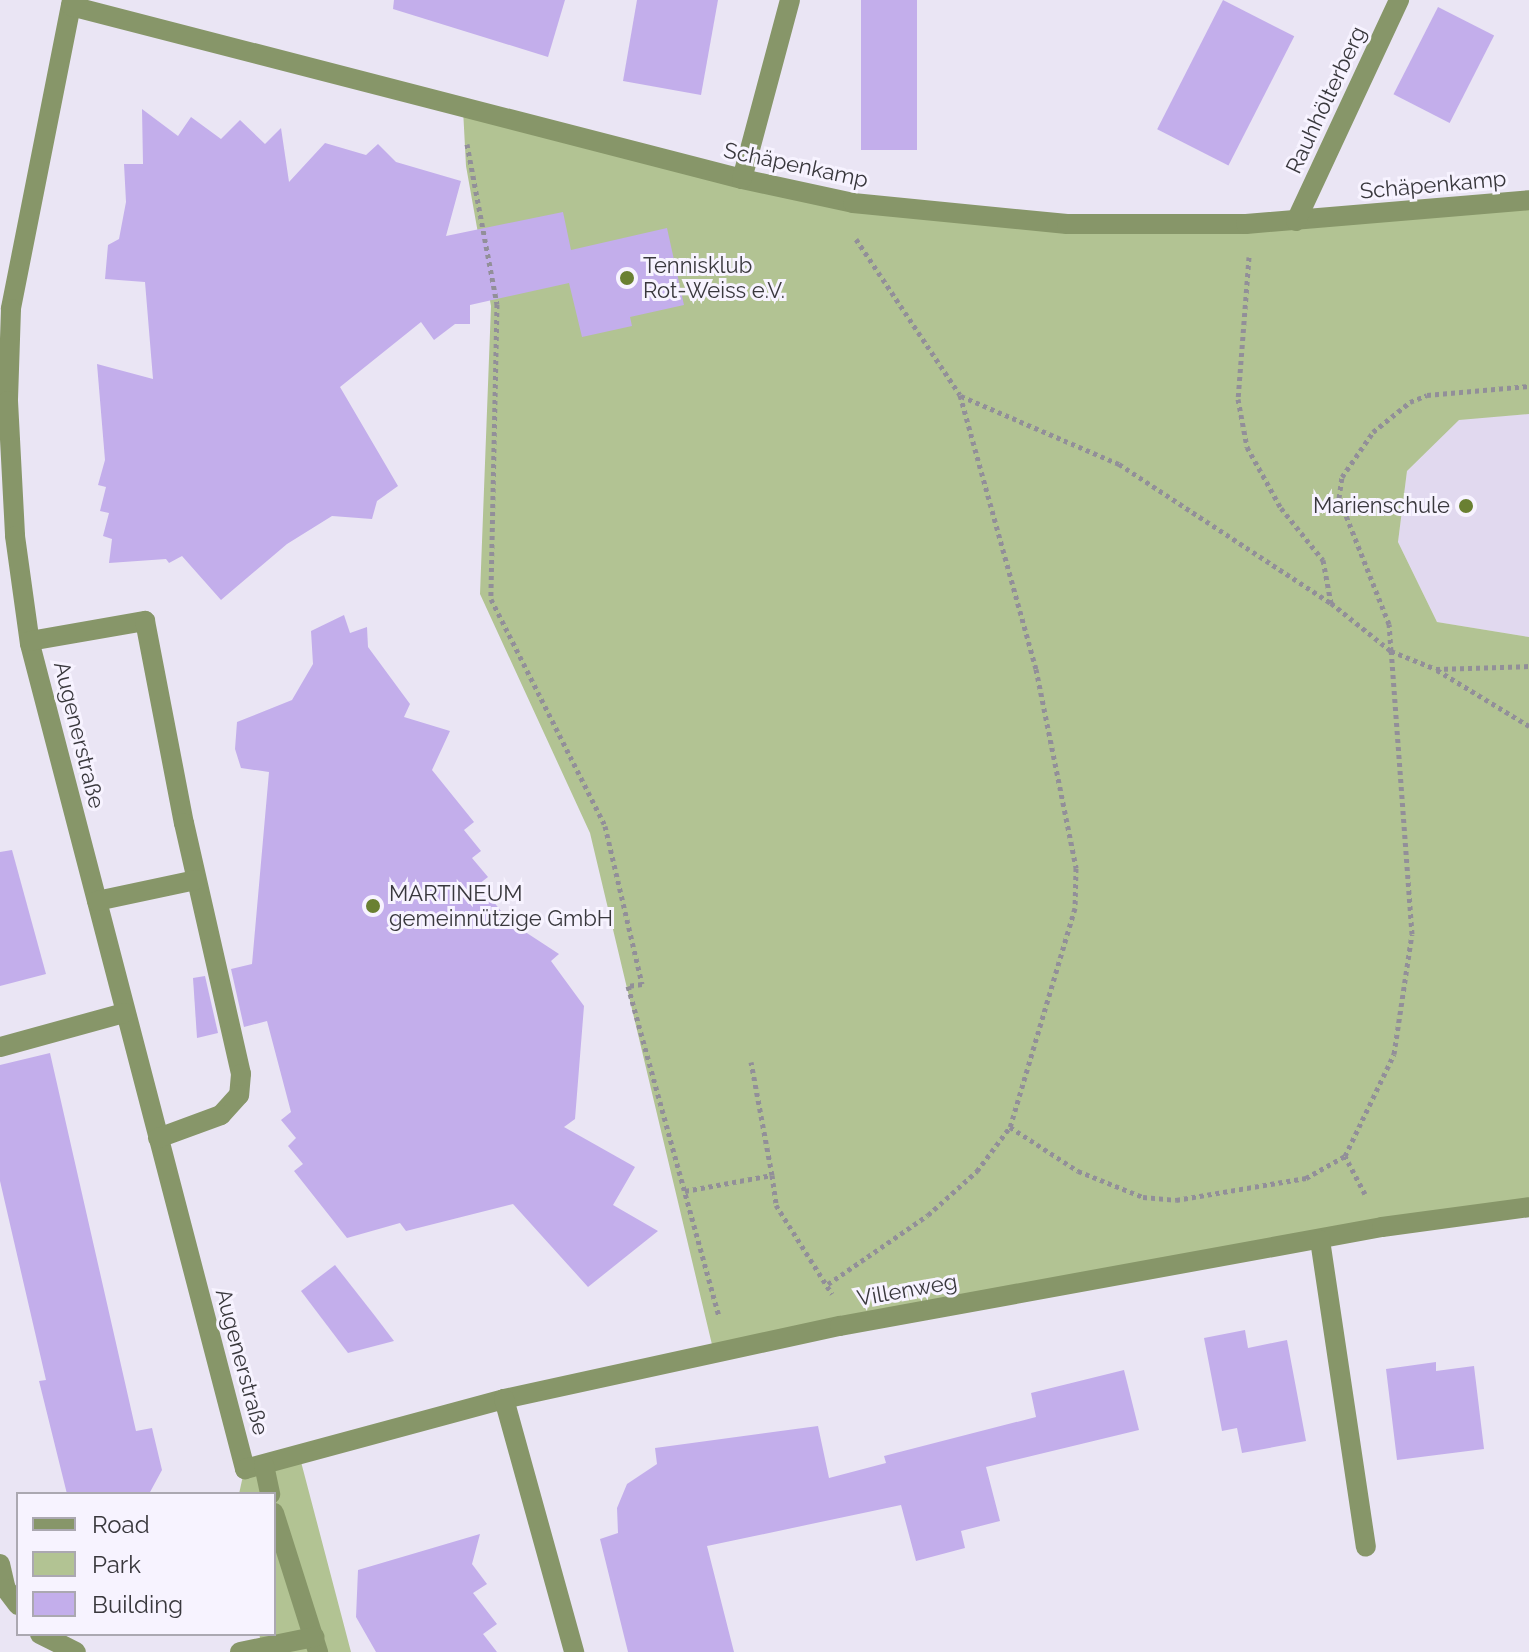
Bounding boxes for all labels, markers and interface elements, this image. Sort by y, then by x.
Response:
street label: Rauhhölterberg [1280,22,1372,178]
street label: Schäpenkamp [721,137,871,193]
street label: Schäpenkamp [1359,165,1507,205]
place label: Tennisklub Rot-Weiss e.V. [643,252,785,304]
marker: Tennisklub Rot-Weiss e.V. [618,269,636,287]
place label: Marienschule [1313,493,1450,519]
marker: Marienschule [1457,497,1475,515]
street label: Augenerstraße [48,659,110,811]
place label: MARTINEUM gemeinnützige GmbH [389,880,613,932]
marker: MARTINEUM gemeinnützige GmbH [364,897,382,915]
street label: Villenweg [855,1268,959,1312]
street label: Augenerstraße [210,1286,274,1438]
legend [16,1492,276,1636]
text: Road [92,1510,150,1539]
text: Park [92,1550,141,1579]
text: Building [92,1590,183,1619]

